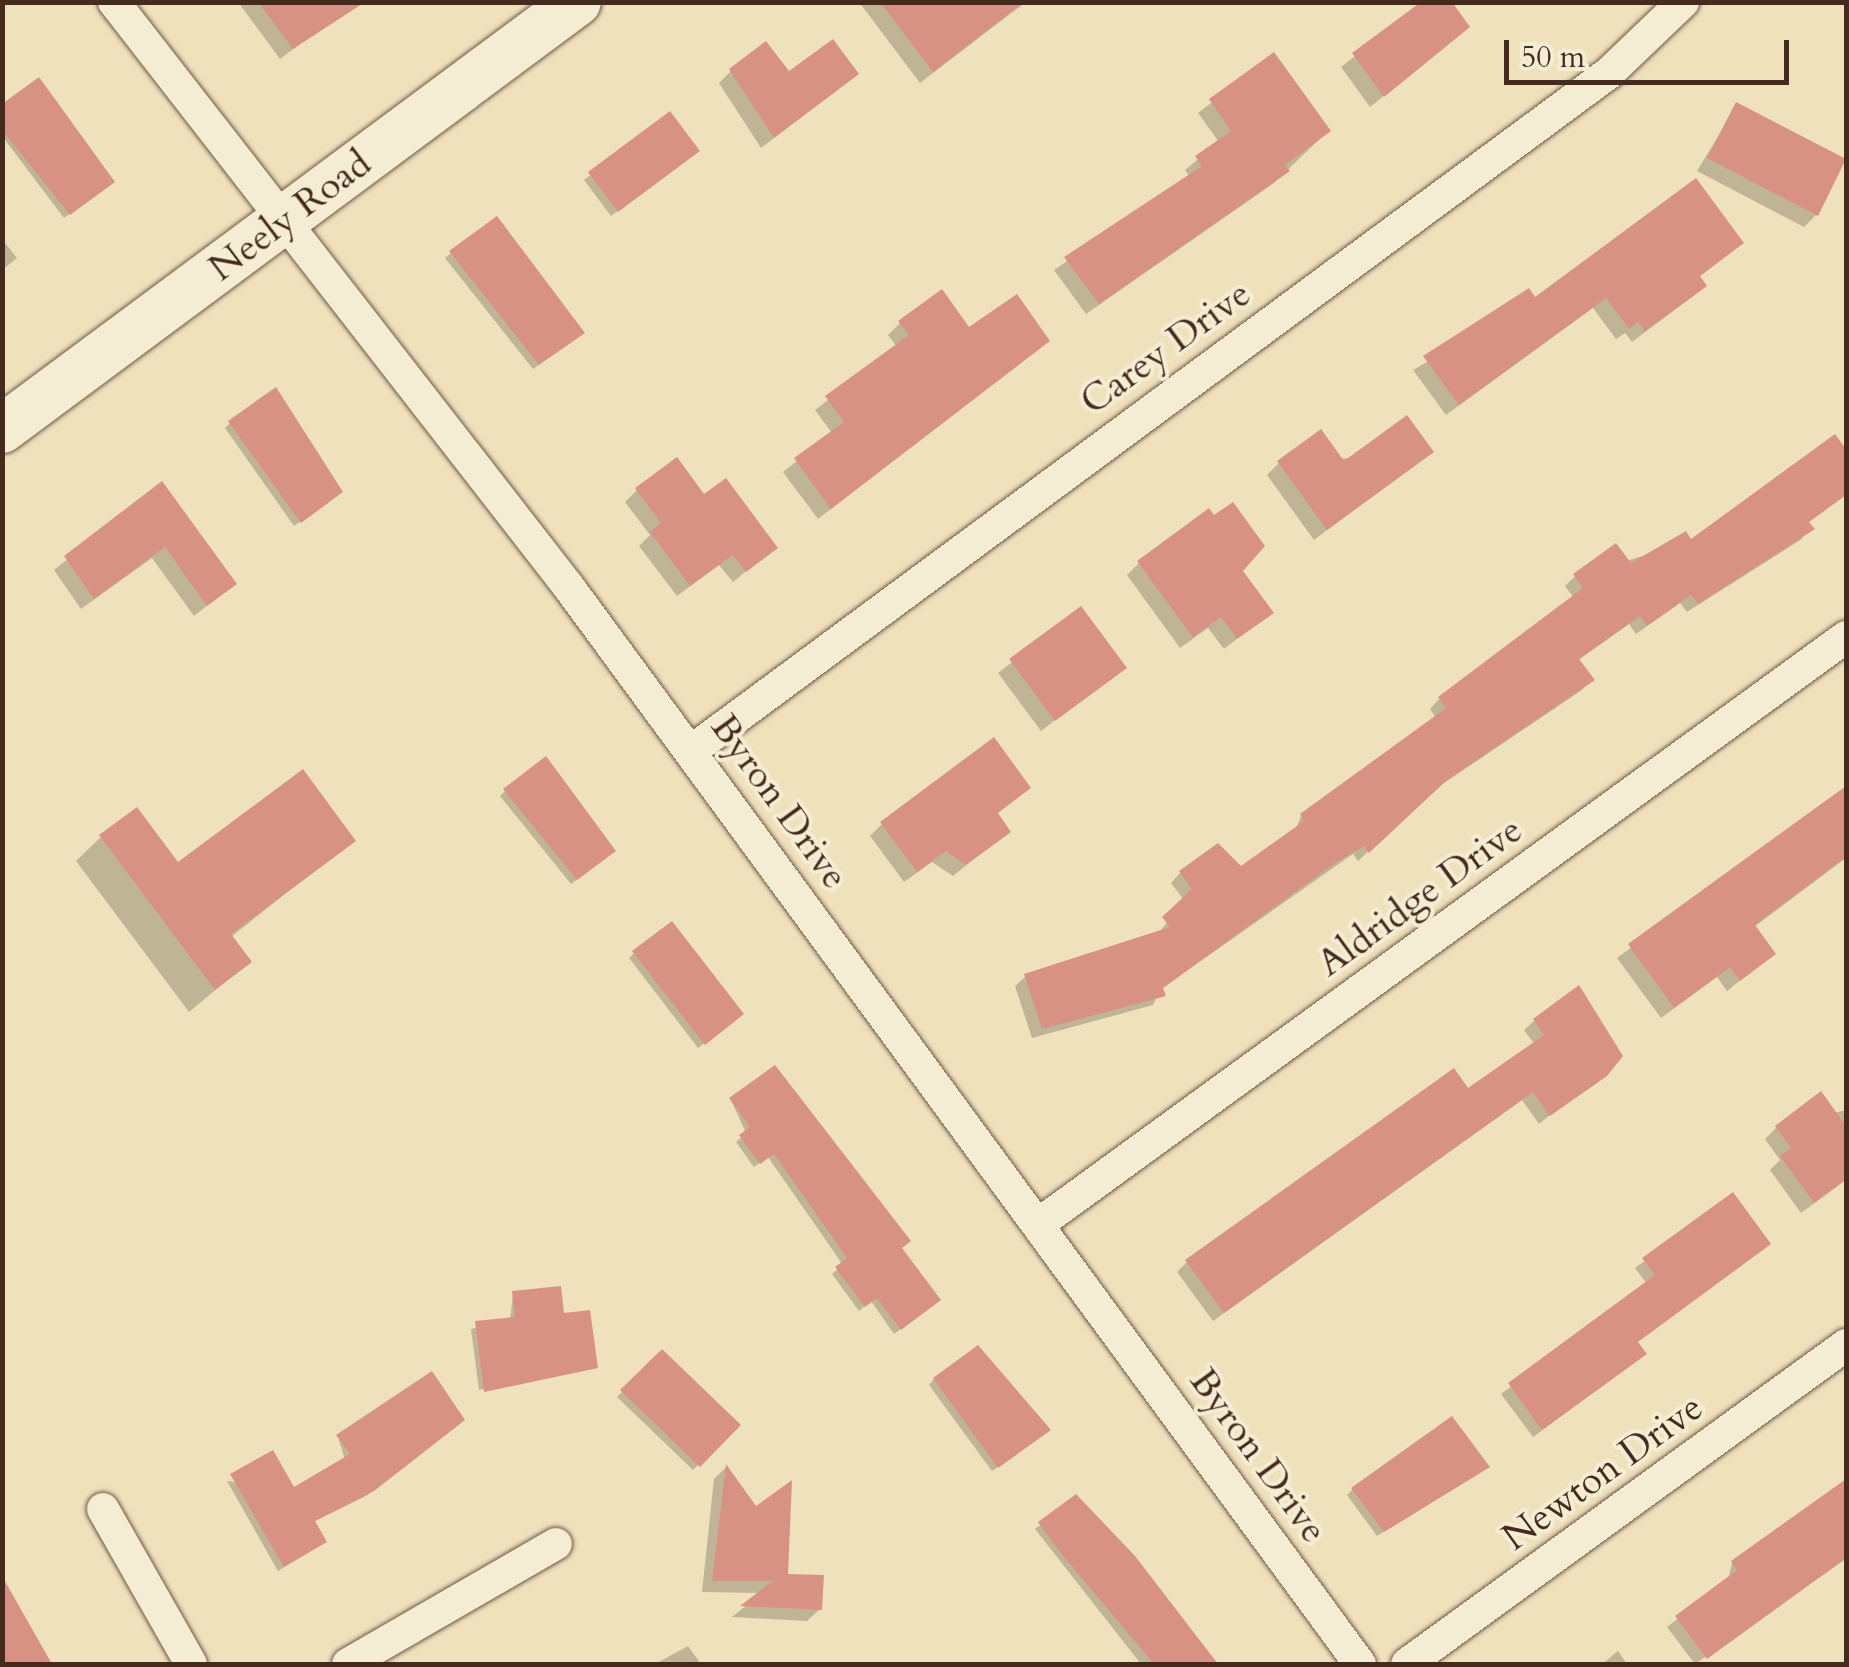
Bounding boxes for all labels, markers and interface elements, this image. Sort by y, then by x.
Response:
scale bar [1509,20,1794,82]
text: 50 m [1521,37,1585,78]
street label: Neely Road [200,141,380,291]
street label: Carey Drive [1072,271,1260,425]
street label: Byron Drive [701,706,857,898]
street label: Aldridge Drive [1309,807,1531,987]
street label: Byron Drive [1180,1360,1336,1552]
street label: Newton Drive [1494,1385,1712,1561]

